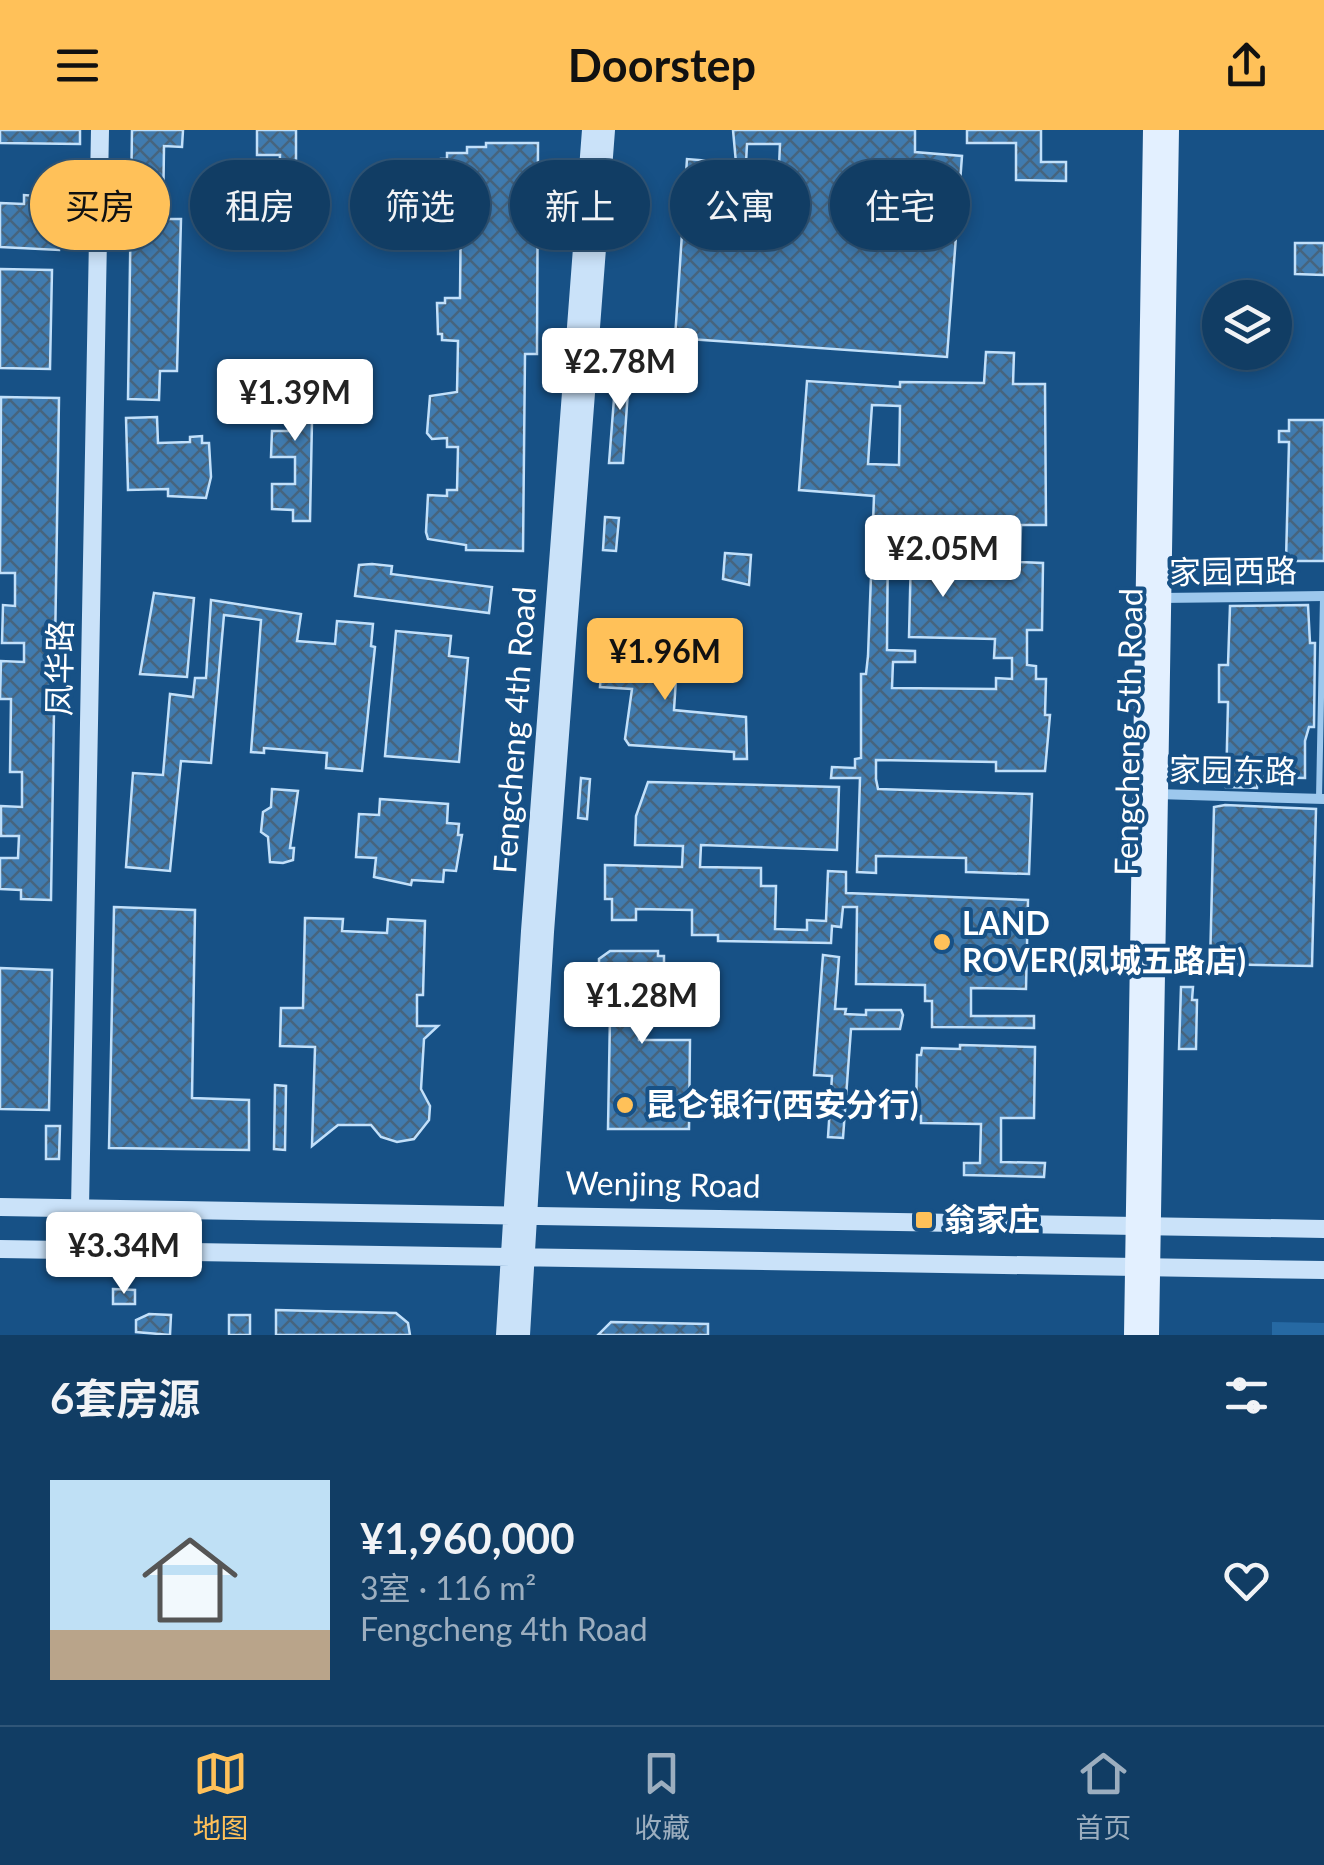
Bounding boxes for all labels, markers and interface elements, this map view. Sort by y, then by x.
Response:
icon: menu [50,38,105,93]
text: Doorstep [568,38,756,92]
icon: share [1219,38,1274,93]
chip: 买房 [30,160,170,250]
chip: 租房 [190,160,330,250]
chip: 筛选 [350,160,490,250]
chip: 新上 [510,160,650,250]
chip: 公寓 [670,160,810,250]
chip: 住宅 [830,160,970,250]
map controls [1202,280,1292,370]
button: layers [1202,280,1292,370]
pin: ¥2.78M [539,328,701,413]
text: ¥2.78M [564,341,676,380]
pin: ¥1.39M [214,359,376,444]
text: ¥1.39M [239,372,351,411]
pin: ¥2.05M [862,515,1024,600]
text: ¥2.05M [887,528,999,567]
street label: 家园西路 [1169,550,1297,591]
street label: Fengcheng 4th Road [484,585,543,875]
street label: Fengcheng 5th Road [1105,588,1150,876]
pin: ¥1.96M [584,618,746,703]
street label: 凤华路 [38,620,79,716]
text: ¥1.96M [609,631,721,670]
street label: 家园东路 [1169,749,1297,790]
place label: LAND ROVER(凤城五路店) [962,903,1246,979]
marker: LAND ROVER(凤城五路店) [931,931,953,953]
pin: ¥1.28M [561,962,723,1047]
text: ¥1.28M [586,975,698,1014]
place label: 昆仑银行(西安分行) [645,1084,919,1123]
marker: 昆仑银行(西安分行) [614,1094,636,1116]
street label: Wenjing Road [565,1162,761,1205]
place label: 翁家庄 [944,1199,1040,1238]
marker: 翁家庄 [913,1209,935,1231]
pin: ¥3.34M [43,1212,205,1297]
text: ¥3.34M [68,1225,180,1264]
icon: filters [1219,1368,1274,1423]
text: 6套房源 [50,1373,200,1423]
text: ¥1,960,000 [360,1513,575,1563]
icon: home [130,1520,250,1640]
icon: heart [1219,1553,1274,1608]
text: 3室 · 116 m² [360,1568,536,1607]
text: Fengcheng 4th Road [360,1609,648,1648]
tab: 地图 [193,1746,249,1846]
tab: 收藏 [634,1746,690,1846]
tab: 首页 [1075,1746,1131,1846]

